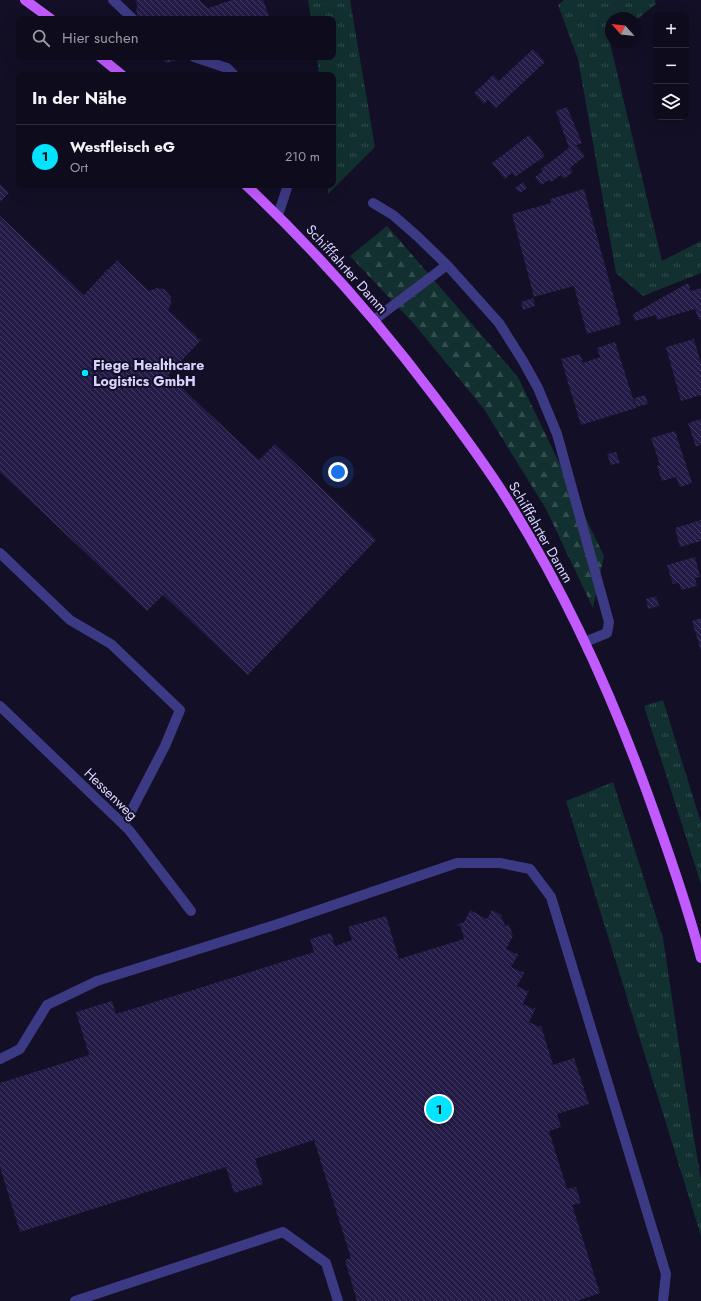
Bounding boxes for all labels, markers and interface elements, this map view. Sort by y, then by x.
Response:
north arrow [605,12,641,48]
map controls [653,12,689,120]
button: + [653,12,689,48]
search box [16,16,336,60]
icon: search [30,27,52,49]
text: Hier suchen [62,27,139,49]
button: − [653,48,689,84]
button: layers [653,84,689,120]
text: In der Nähe [32,86,127,110]
text: Westfleisch eG [70,136,175,158]
text: 1 [42,147,48,166]
text: 210 m [285,147,320,166]
text: Ort [70,158,88,177]
street label: Schifffahrter Damm [301,220,393,318]
place label: Fiege Healthcare Logistics GmbH [93,355,204,391]
marker: Fiege Healthcare Logistics GmbH [80,368,90,378]
your location [328,462,348,482]
street label: Schifffahrter Damm [504,478,578,586]
street label: Hessenweg [80,763,142,825]
pin: 1 [426,1094,452,1124]

